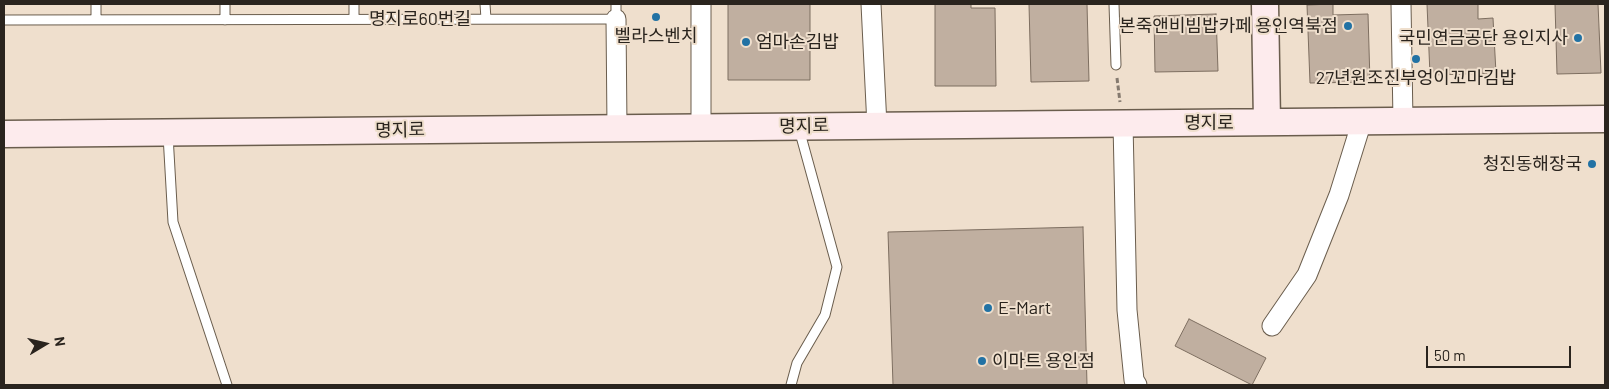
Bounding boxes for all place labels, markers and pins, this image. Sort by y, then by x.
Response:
marker: 벨라스벤치 [650,11,662,23]
place label: 본죽앤비빔밥카페 용인역북점 [1119,15,1338,37]
marker: 본죽앤비빔밥카페 용인역북점 [1342,20,1354,32]
place label: 벨라스벤치 [615,25,697,47]
place label: 국민연금공단 용인지사 [1399,27,1568,49]
place label: 엄마손김밥 [756,31,839,53]
marker: 국민연금공단 용인지사 [1572,32,1584,44]
marker: 엄마손김밥 [740,36,752,48]
marker: 27년원조진부엉이꼬마김밥 [1410,53,1422,65]
place label: 27년원조진부엉이꼬마김밥 [1316,67,1516,89]
place label: 청진동해장국 [1483,153,1582,175]
marker: 청진동해장국 [1586,158,1598,170]
place label: E-Mart [998,297,1051,319]
marker: E-Mart [982,302,994,314]
place label: 이마트 용인점 [992,350,1095,372]
marker: 이마트 용인점 [976,355,988,367]

